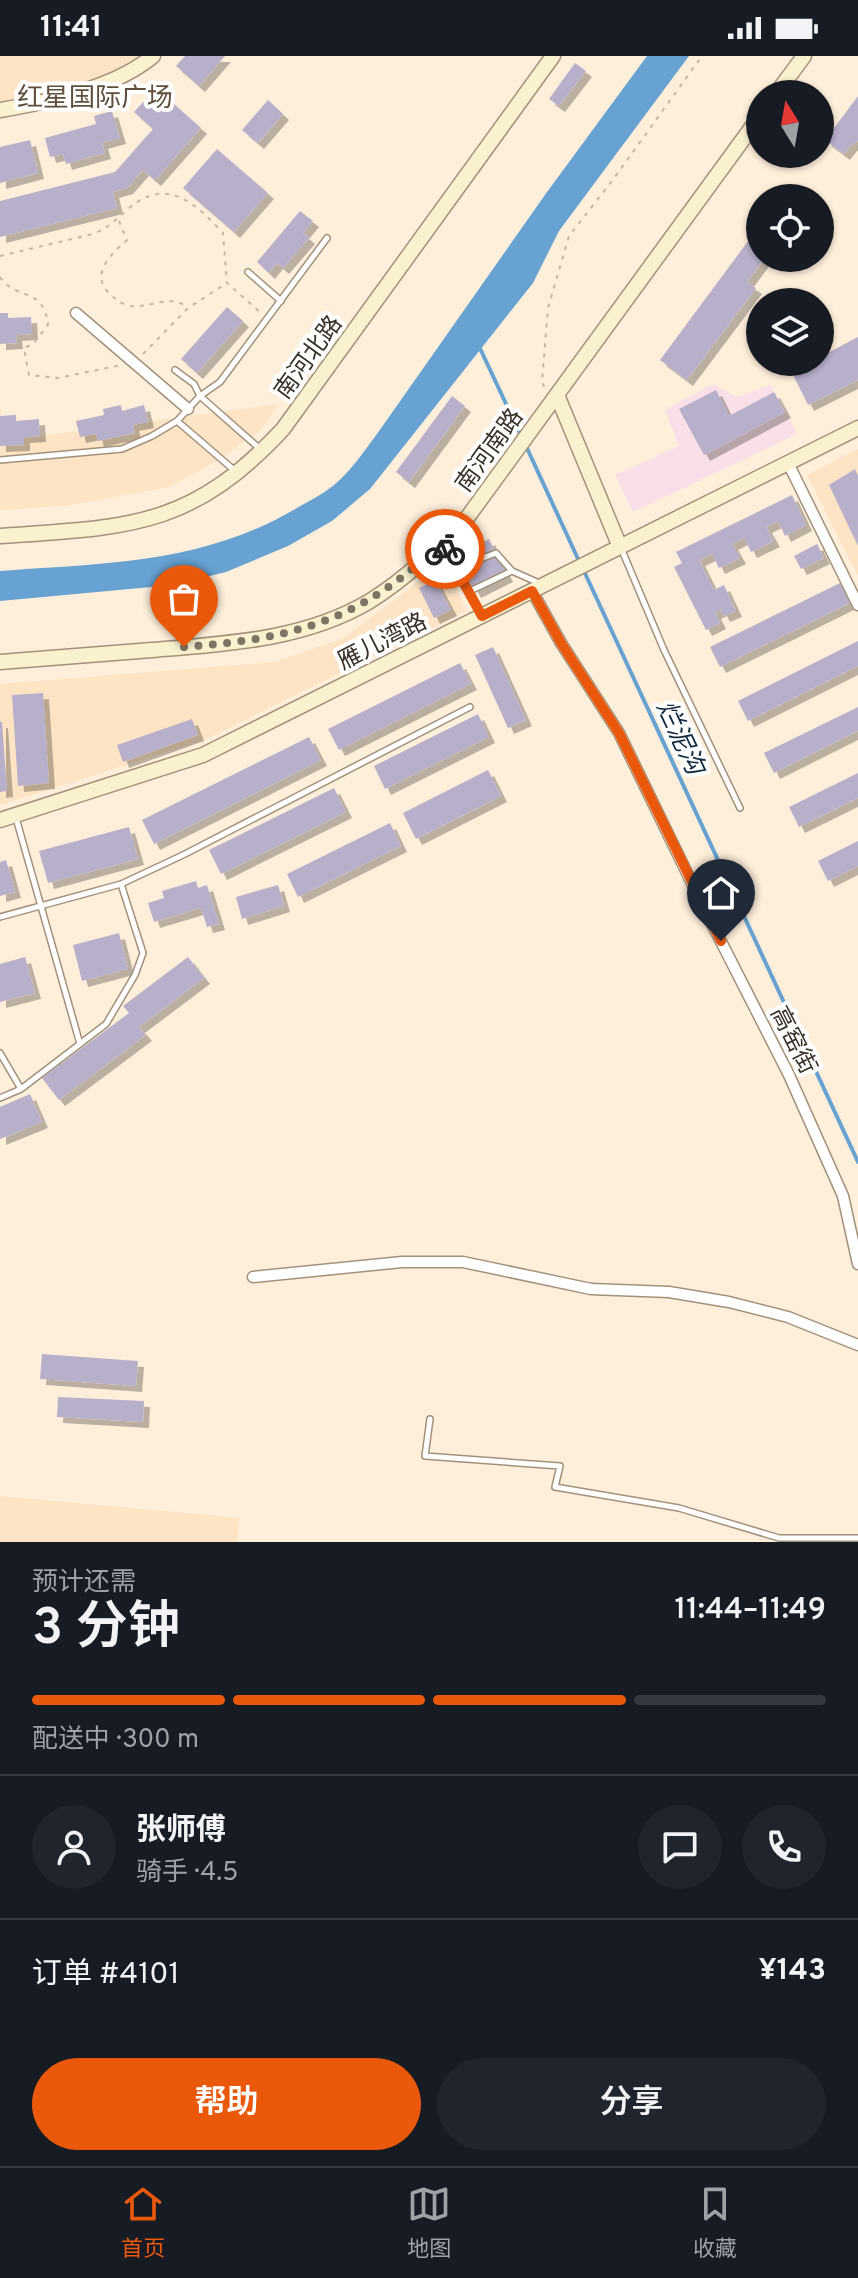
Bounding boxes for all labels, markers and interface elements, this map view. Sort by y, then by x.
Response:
text: 11:41 [40,10,103,47]
north arrow [746,80,834,168]
map controls [746,80,834,376]
district label: 红星国际广场 [17,83,173,116]
button: locate [746,184,834,272]
button: layers [746,288,834,376]
street label: 南河北路 [269,311,350,406]
street label: 南河南路 [450,404,531,499]
courier [405,509,485,589]
icon: bike [423,527,467,571]
pin [150,565,218,647]
icon: bag [162,577,206,621]
street label: 雁儿湾路 [333,608,432,678]
water label: 烂泥沟 [647,696,711,783]
pin [687,859,755,941]
icon: home [699,871,743,915]
street label: 高窑街 [763,1002,822,1080]
text: 预计还需 [32,1567,136,1600]
text: 11:44–11:49 [674,1592,826,1629]
text: 3 分钟 [32,1597,180,1663]
text: 配送中 · 300 m [32,1724,199,1757]
button: person [32,1805,116,1889]
button: chat [638,1805,722,1889]
button: phone [742,1805,826,1889]
text: 张师傅 [136,1813,226,1850]
text: 骑手 · 4.5 [136,1857,238,1890]
text: ¥143 [758,1953,826,1990]
text: 订单 #4101 [32,1957,180,1994]
button: 帮助 [32,2058,421,2150]
button: 分享 [437,2058,826,2150]
tab: 首页 [121,2182,165,2264]
tab: 地图 [407,2182,451,2264]
tab: 收藏 [693,2182,737,2264]

